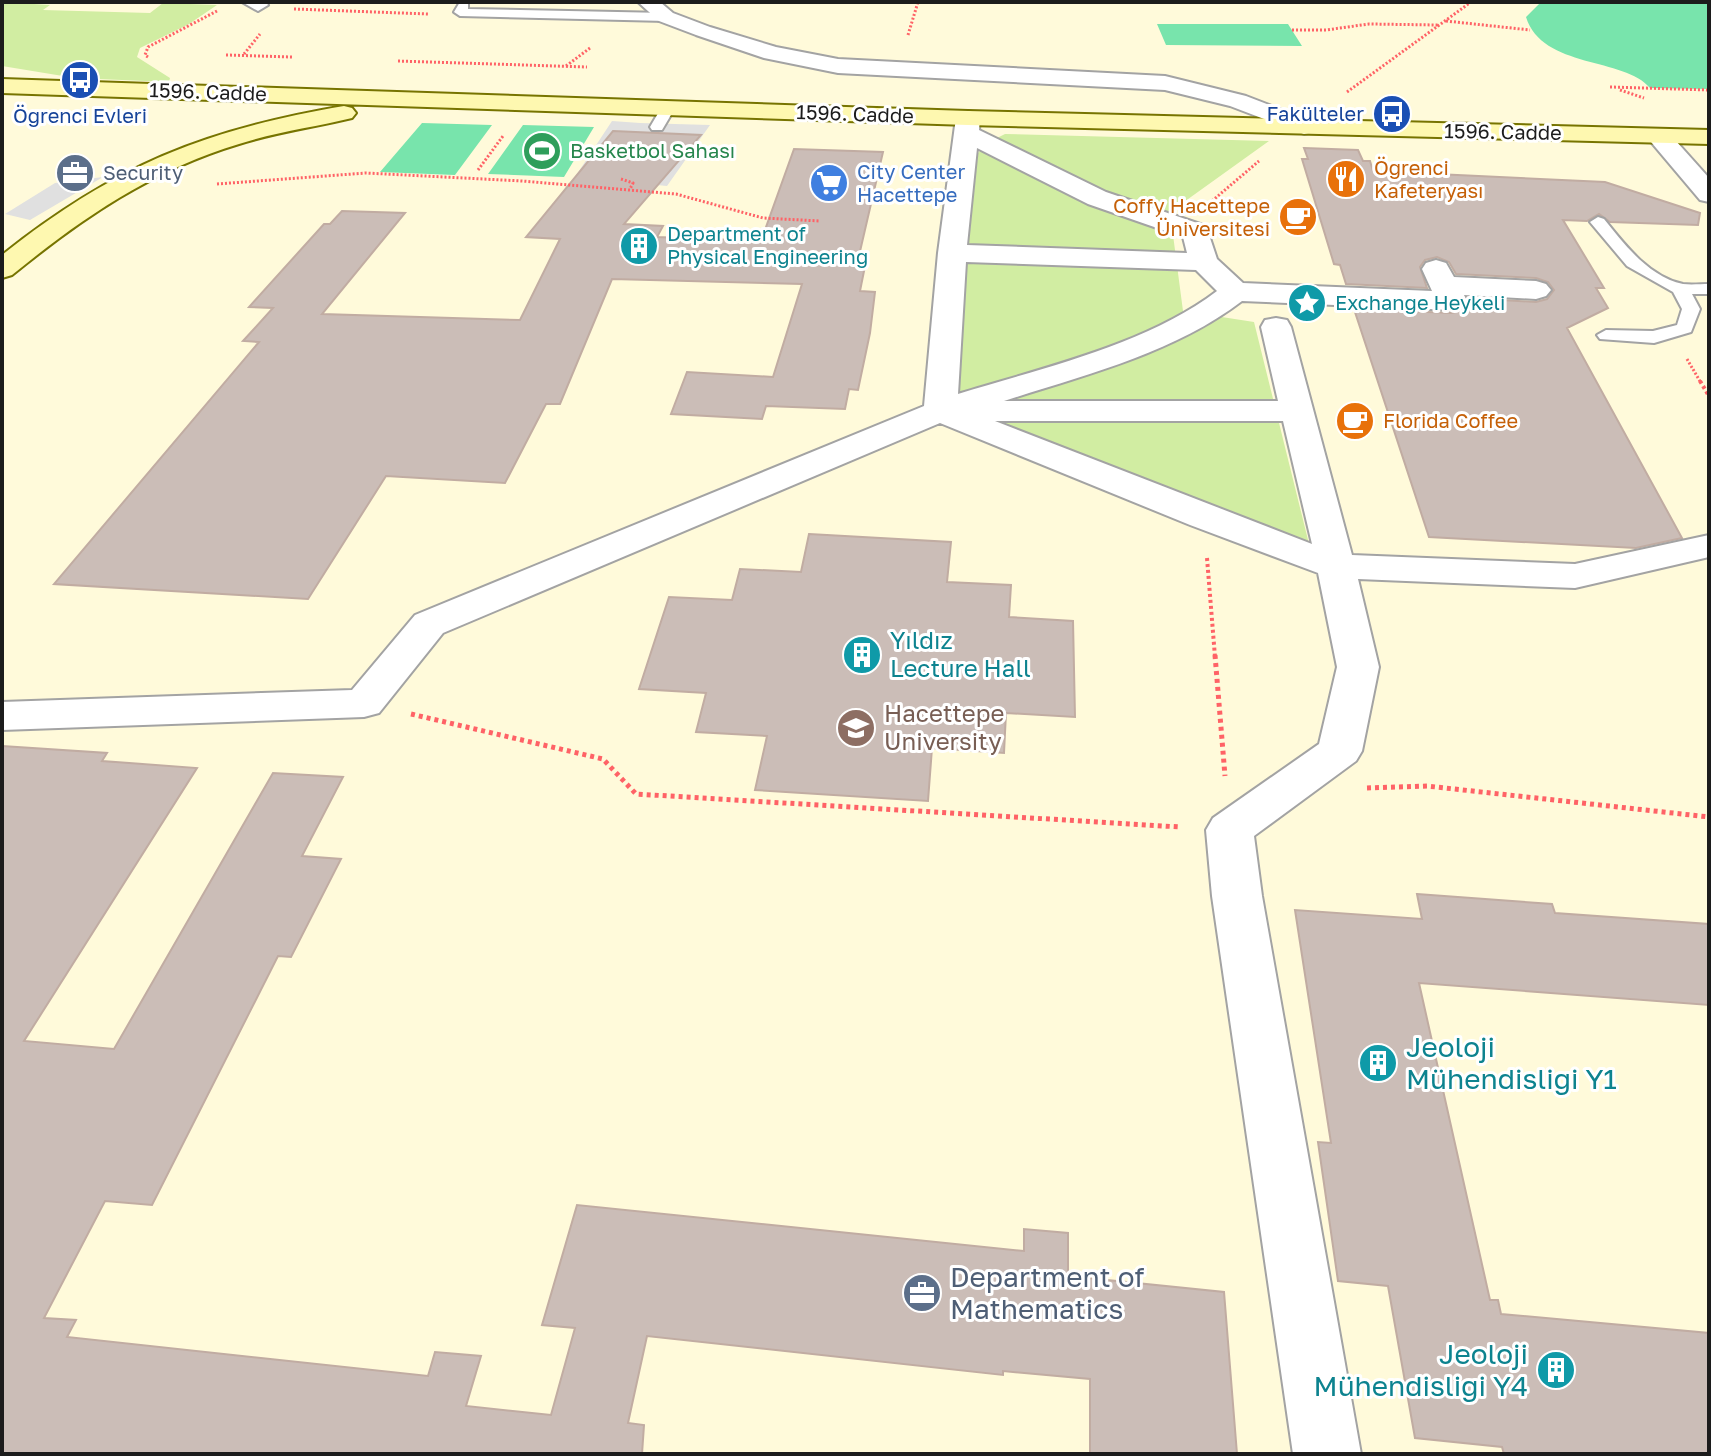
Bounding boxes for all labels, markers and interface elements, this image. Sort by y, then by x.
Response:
bus stop icon: Öğrenci Evleri [59,59,101,101]
street label: 1596. Cadde [149,77,267,105]
bus stop icon: Fakülteler [1371,93,1413,135]
street label: 1596. Cadde [796,99,914,127]
place label: Fakülteler [1267,101,1364,125]
place label: Öğrenci Evleri [13,103,147,127]
street label: 1596. Cadde [1444,118,1562,144]
sports icon: Basketbol Sahası [521,130,563,172]
place label: Basketbol Sahası [570,138,735,162]
office icon: Security [54,152,96,194]
place label: Öğrenci Kafeteryası [1374,155,1483,202]
restaurant icon: Öğrenci Kafeteryası [1325,158,1367,200]
place label: City Center Hacettepe [857,159,965,206]
place label: Security [103,160,183,184]
supermarket icon: City Center Hacettepe [808,162,850,204]
place label: Coffy Hacettepe Üniversitesi [1113,193,1270,240]
cafe icon: Coffy Hacettepe Üniversitesi [1277,196,1319,238]
place label: Department of Physical Engineering [667,221,868,268]
building icon: Department of Physical Engineering [618,225,660,267]
place icon: Exchange Heykeli [1286,282,1328,324]
place label: Exchange Heykeli [1335,290,1505,314]
cafe icon: Florida Coffee [1334,400,1376,442]
place label: Florida Coffee [1383,408,1518,432]
place label: Yıldız Lecture Hall [890,625,1031,682]
building icon: Yıldız Lecture Hall [841,634,883,676]
place label: Hacettepe University [884,698,1004,755]
school or university icon: Hacettepe University [835,707,877,749]
place label: Jeoloji Mühendisliği Y1 [1406,1030,1617,1095]
building icon: Jeoloji Mühendisliği Y1 [1357,1042,1399,1084]
place label: Department of Mathematics [950,1260,1144,1325]
office icon: Department of Mathematics [901,1272,943,1314]
place label: Jeoloji Mühendisliği Y4 [1314,1337,1528,1402]
building icon: Jeoloji Mühendisliği Y4 [1535,1349,1577,1391]

